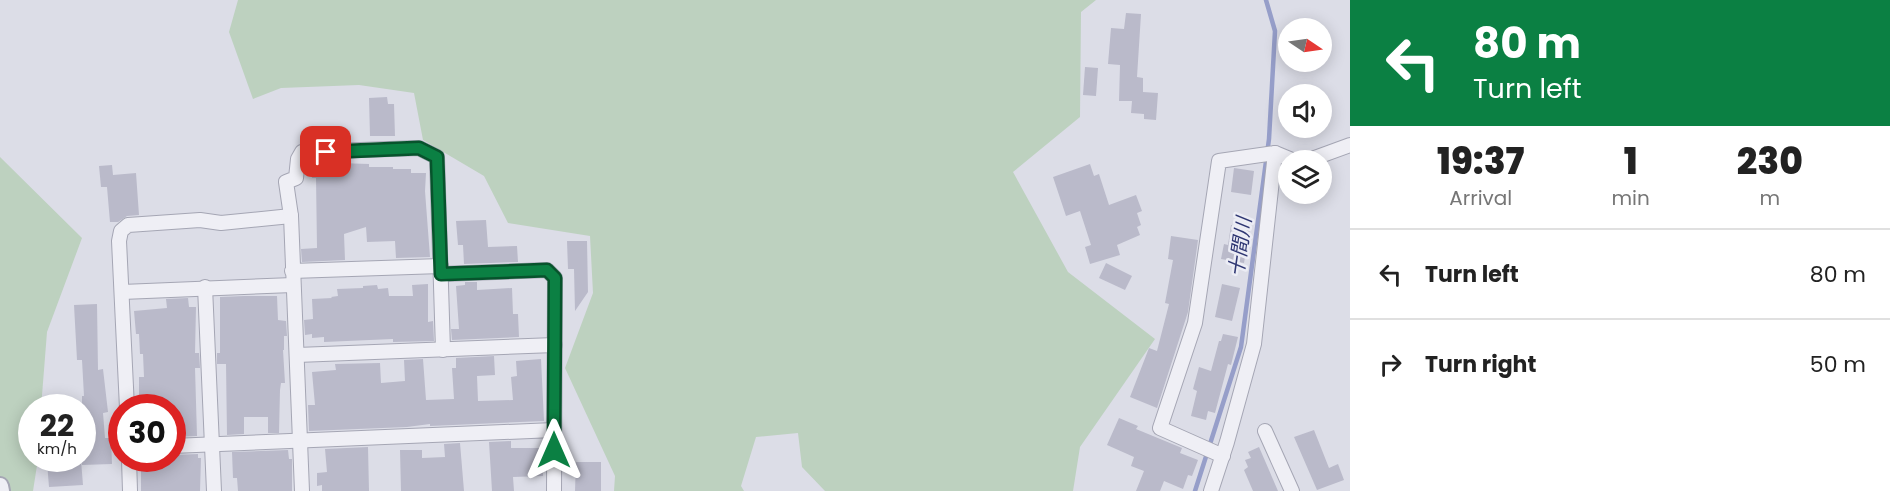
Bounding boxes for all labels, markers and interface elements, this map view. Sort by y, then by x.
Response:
text: 80 m [1473,14,1581,73]
north arrow [1278,18,1332,72]
map controls [1278,18,1332,204]
icon: left [1374,24,1452,102]
text: Turn left [1473,70,1582,107]
button: sound [1278,84,1332,138]
pin [300,126,351,177]
icon: arrive [309,135,342,168]
text: 19:37 [1437,136,1524,187]
text: 1 [1624,136,1638,187]
text: 230 [1737,136,1803,187]
button: layers [1278,150,1332,204]
text: Arrival [1449,184,1512,212]
text: min [1611,184,1650,212]
text: m [1760,184,1780,212]
water label: 十間川 [1222,213,1258,279]
icon: left [1374,258,1407,291]
text: Turn left [1425,259,1519,290]
text: 80 m [1810,259,1866,290]
icon: right [1374,348,1407,381]
text: Turn right [1425,349,1536,380]
text: 50 m [1810,349,1866,380]
speed limit sign: 30 [108,394,186,472]
text: 22 [40,404,74,447]
position arrow [522,418,586,482]
text: km/h [37,438,77,459]

